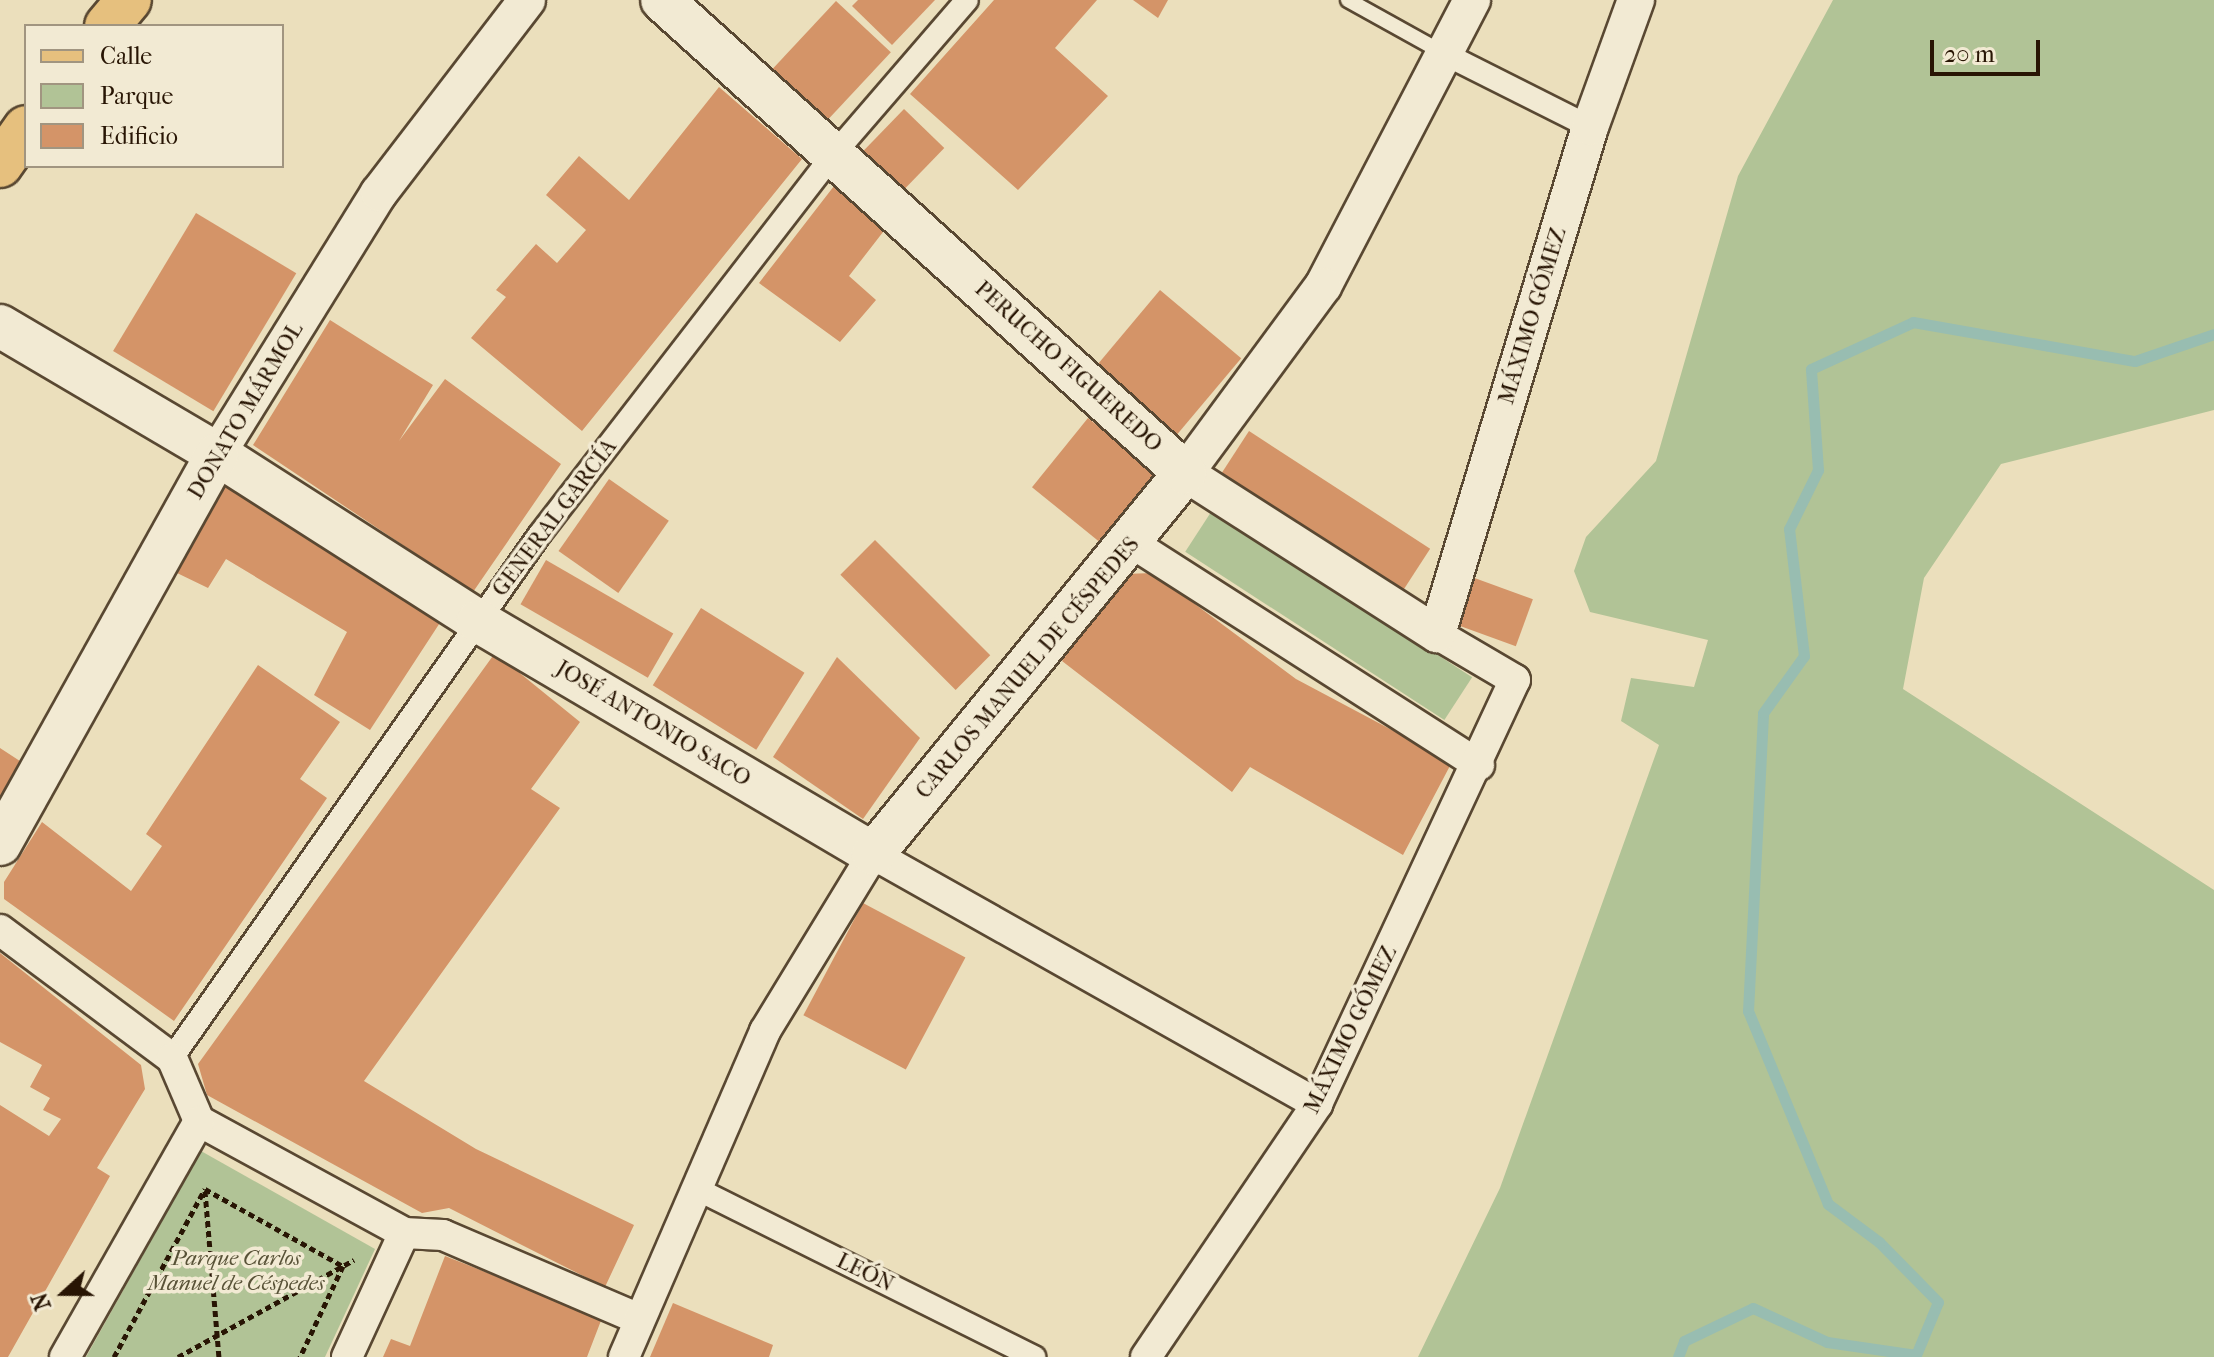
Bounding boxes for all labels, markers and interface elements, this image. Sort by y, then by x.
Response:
legend [24,24,284,168]
scale bar [1934,24,2044,74]
text: 20 m [1944,40,1995,68]
text: Calle [100,42,152,70]
text: Parque [100,82,173,110]
text: Edificio [100,122,178,150]
street label: MÁXIMO GÓMEZ [1494,225,1572,407]
street label: PERUCHO FIGUEREDO [969,276,1167,458]
street label: DONATO MÁRMOL [183,318,309,504]
street label: GENERAL GARCÍA [487,434,623,602]
street label: CARLOS MANUEL DE CÉSPEDES [911,532,1145,804]
street label: JOSÉ ANTONIO SACO [551,655,755,793]
street label: MÁXIMO GÓMEZ [1299,942,1403,1118]
park label: Parque Carlos Manuel de Céspedes [148,1245,324,1296]
street label: LEÓN [832,1248,898,1298]
north arrow [24,1253,104,1333]
text: N [26,1289,57,1314]

